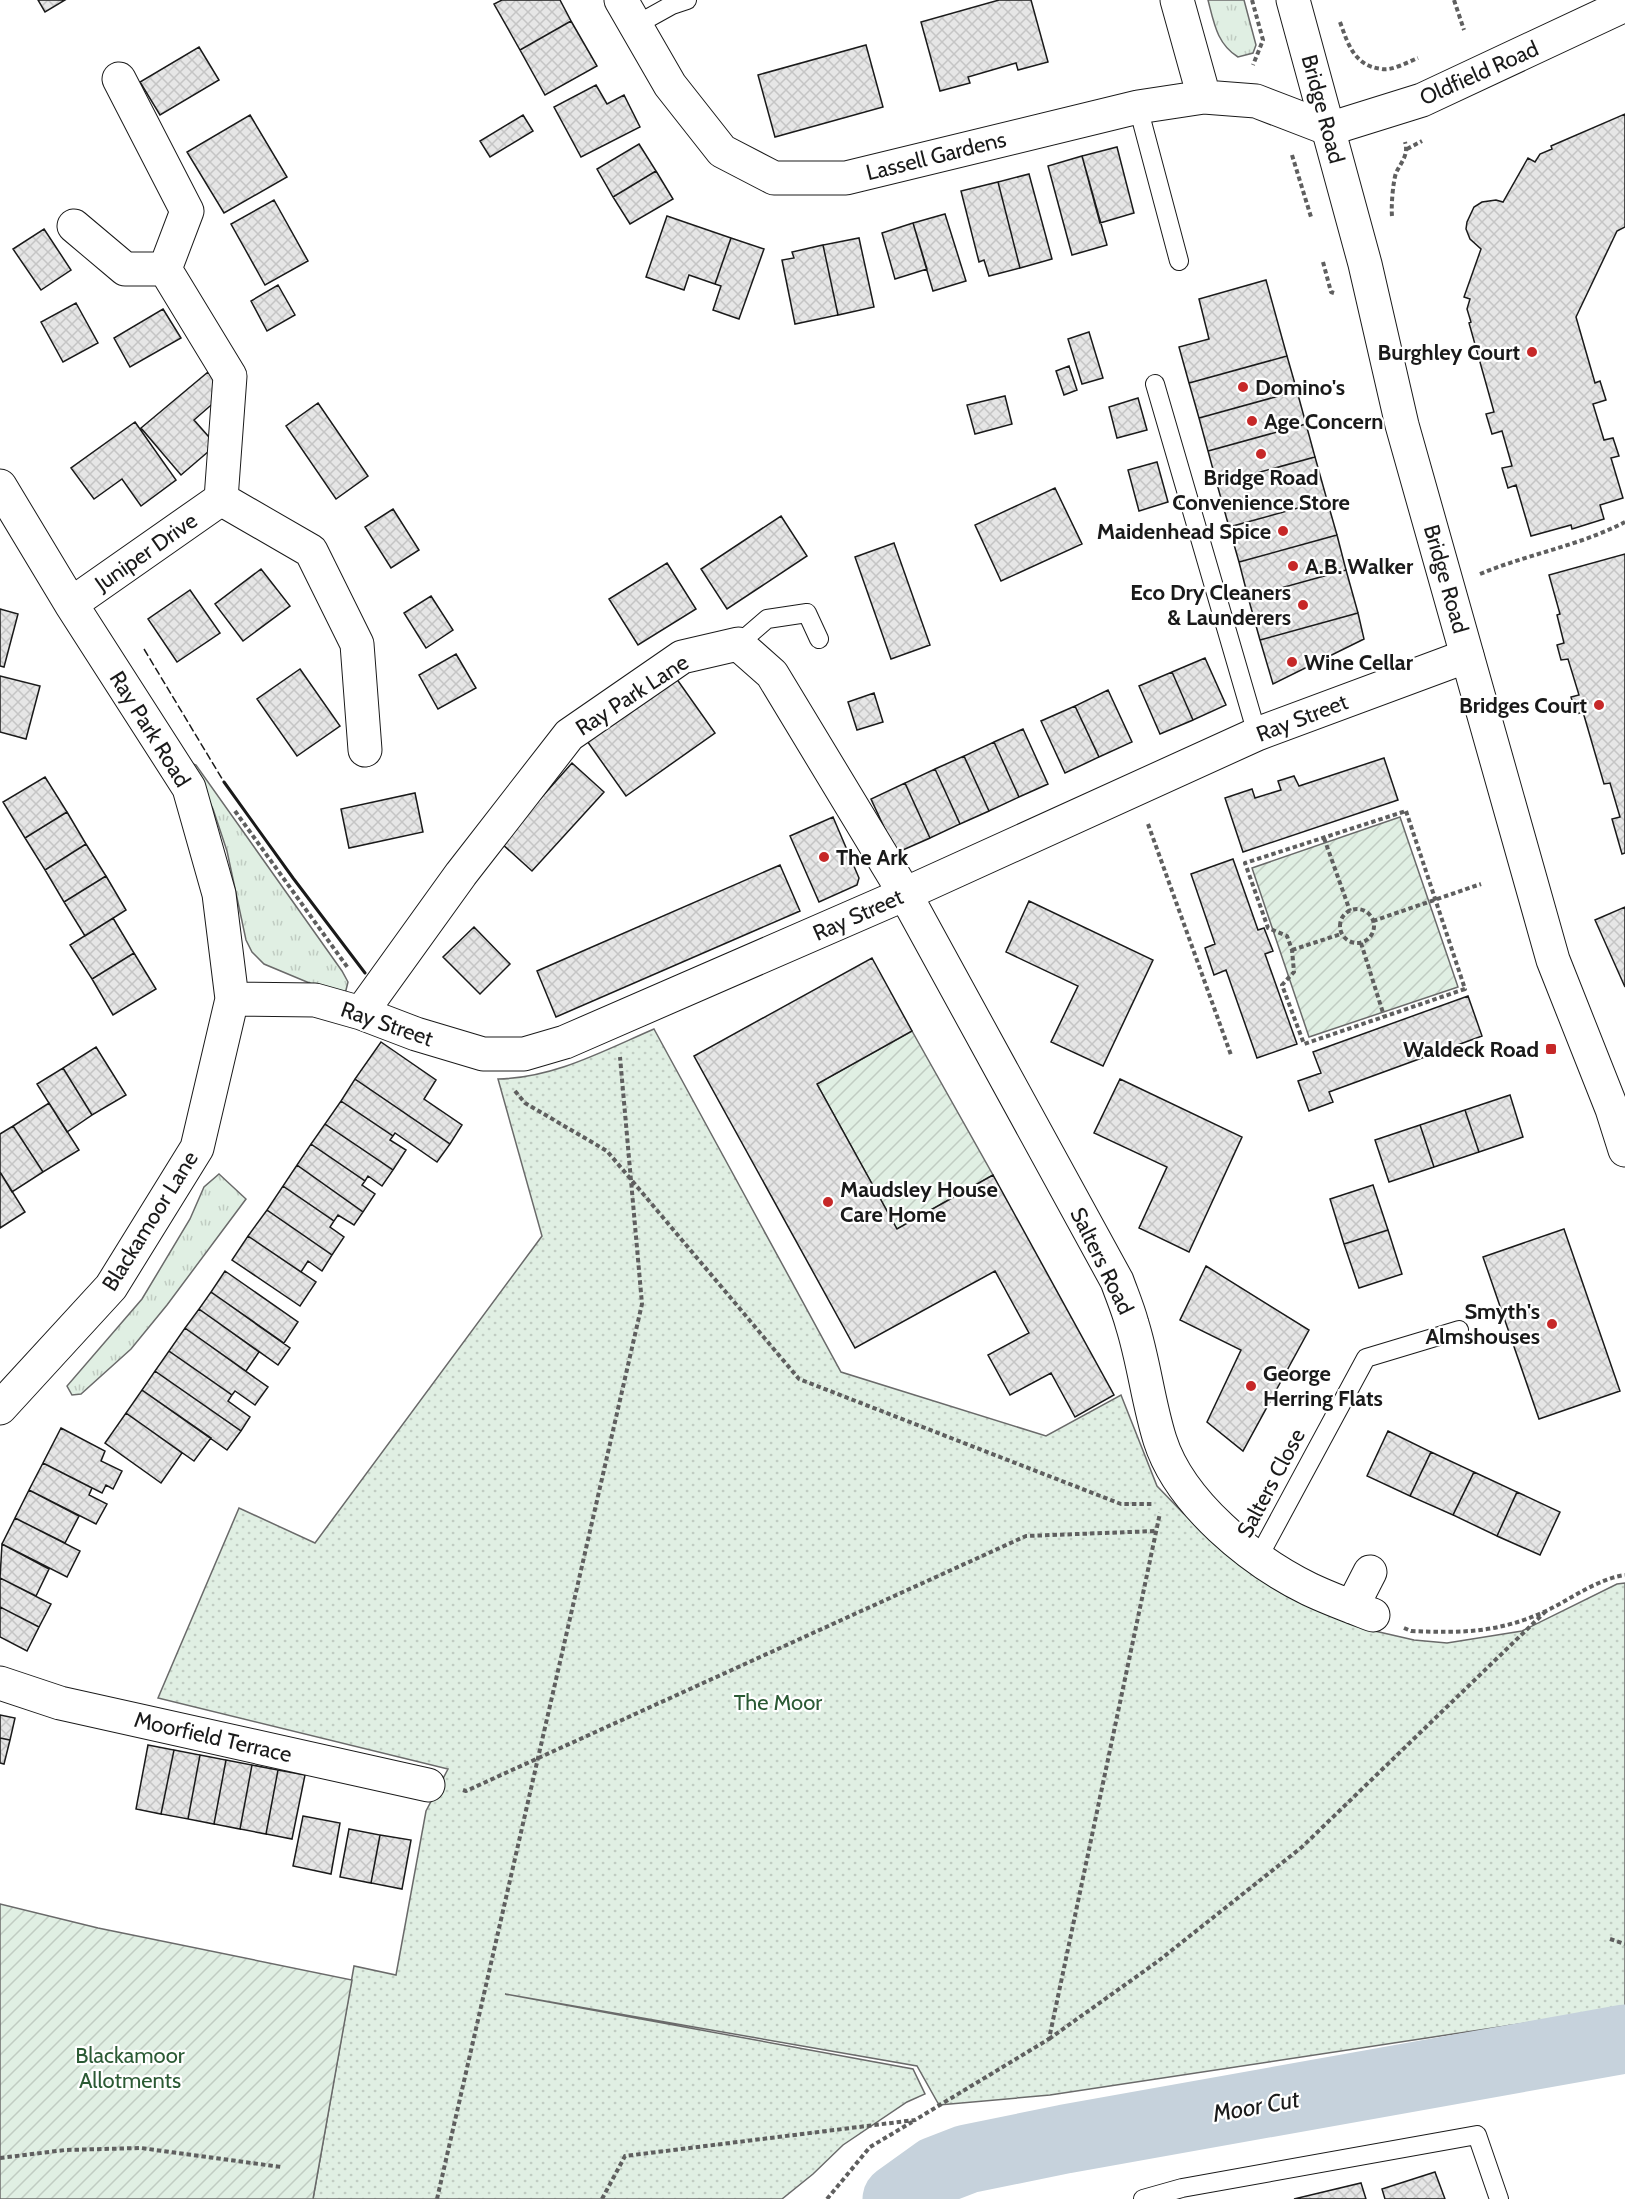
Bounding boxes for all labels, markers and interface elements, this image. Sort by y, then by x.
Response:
street label: Oldfield Road [1415,35,1543,111]
street label: Bridge Road [1296,52,1350,166]
street label: Lassell Gardens [863,126,1009,186]
place label: Burghley Court [1378,339,1520,366]
marker: Burghley Court [1525,345,1539,359]
place label: Domino's [1255,374,1345,401]
marker: Domino's [1236,380,1250,394]
place label: Age Concern [1264,408,1383,435]
marker: Age Concern [1245,414,1259,428]
marker: Bridge Road Convenience Store [1254,447,1268,461]
place label: Bridge Road Convenience Store [1172,464,1350,516]
street label: Juniper Drive [89,507,202,598]
place label: Maidenhead Spice [1097,518,1271,545]
street label: Bridge Road [1418,522,1474,636]
marker: Maidenhead Spice [1276,524,1290,538]
place label: A.B. Walker [1305,553,1414,580]
marker: A.B. Walker [1286,559,1300,573]
place label: Eco Dry Cleaners & Launderers [1130,579,1291,631]
marker: Eco Dry Cleaners & Launderers [1296,598,1310,612]
street label: Ray Park Lane [571,649,693,741]
place label: Wine Cellar [1304,649,1414,676]
marker: Wine Cellar [1285,655,1299,669]
street label: Ray Park Road [104,666,196,792]
street label: Ray Street [1252,688,1352,748]
place label: Bridges Court [1459,692,1587,719]
marker: Bridges Court [1592,698,1606,712]
place label: The Ark [836,844,908,871]
marker: The Ark [817,850,831,864]
street label: Ray Street [809,883,908,947]
street label: Ray Street [337,996,437,1053]
place label: Waldeck Road [1403,1036,1539,1063]
marker: Waldeck Road [1544,1042,1558,1056]
street label: Blackamoor Lane [96,1146,204,1296]
place label: Maudsley House Care Home [840,1176,998,1228]
marker: Maudsley House Care Home [821,1195,835,1209]
street label: Salters Road [1064,1203,1140,1319]
place label: Smyth's Almshouses [1425,1298,1540,1350]
marker: Smyth's Almshouses [1545,1317,1559,1331]
place label: George Herring Flats [1263,1360,1383,1412]
marker: George Herring Flats [1244,1379,1258,1393]
street label: Salters Close [1231,1424,1311,1542]
park label: The Moor [734,1689,822,1716]
street label: Moorfield Terrace [132,1706,294,1768]
park label: Blackamoor Allotments [75,2042,185,2094]
water label: Moor Cut [1210,2084,1302,2128]

